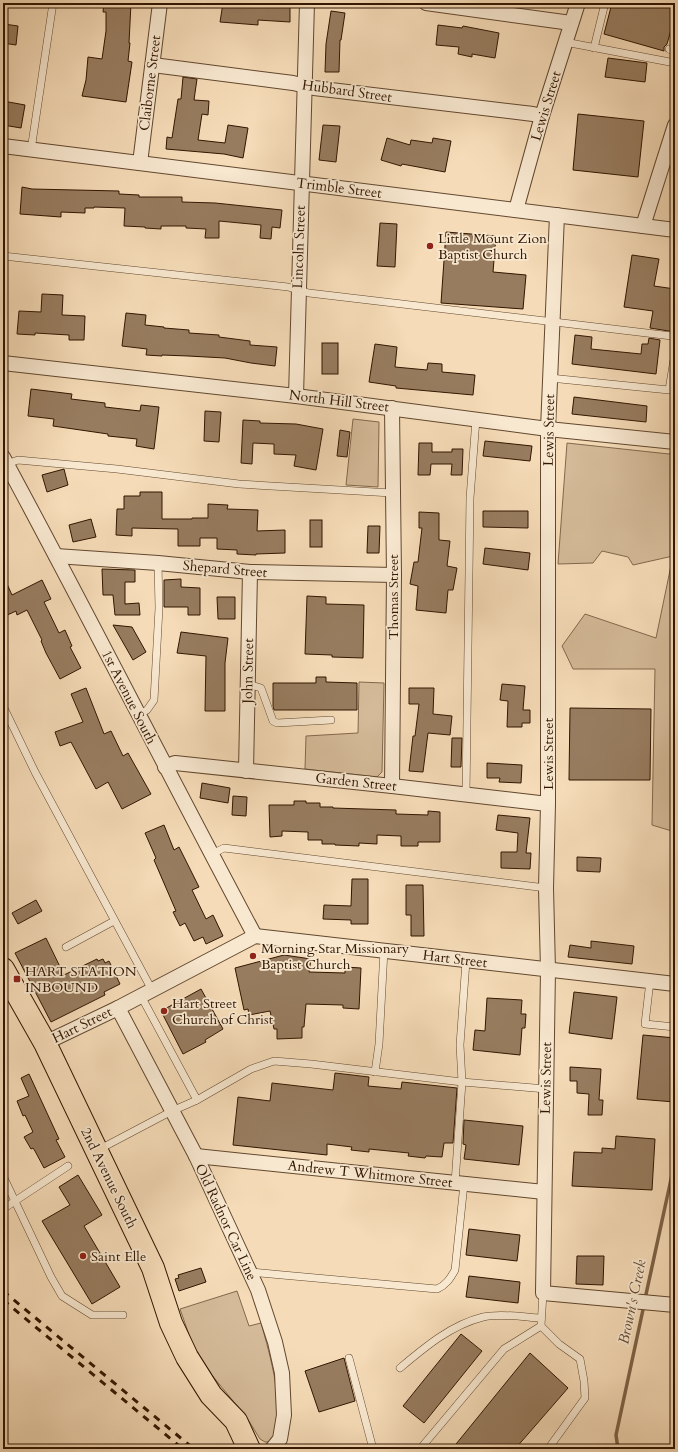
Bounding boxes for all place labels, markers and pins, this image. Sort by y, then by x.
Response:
place label: Little Mount Zion Baptist Church [438,229,547,264]
marker: Little Mount Zion Baptist Church [425,241,435,251]
place label: Morning Star Missionary Baptist Church [261,939,410,974]
marker: Morning Star Missionary Baptist Church [248,951,258,961]
place label: HART STATION INBOUND [25,962,137,997]
marker: HART STATION INBOUND [12,974,22,984]
place label: Hart Street Church of Christ [172,994,274,1029]
marker: Hart Street Church of Christ [159,1006,169,1016]
place label: Saint Elle [91,1247,146,1266]
marker: Saint Elle [78,1251,88,1261]

